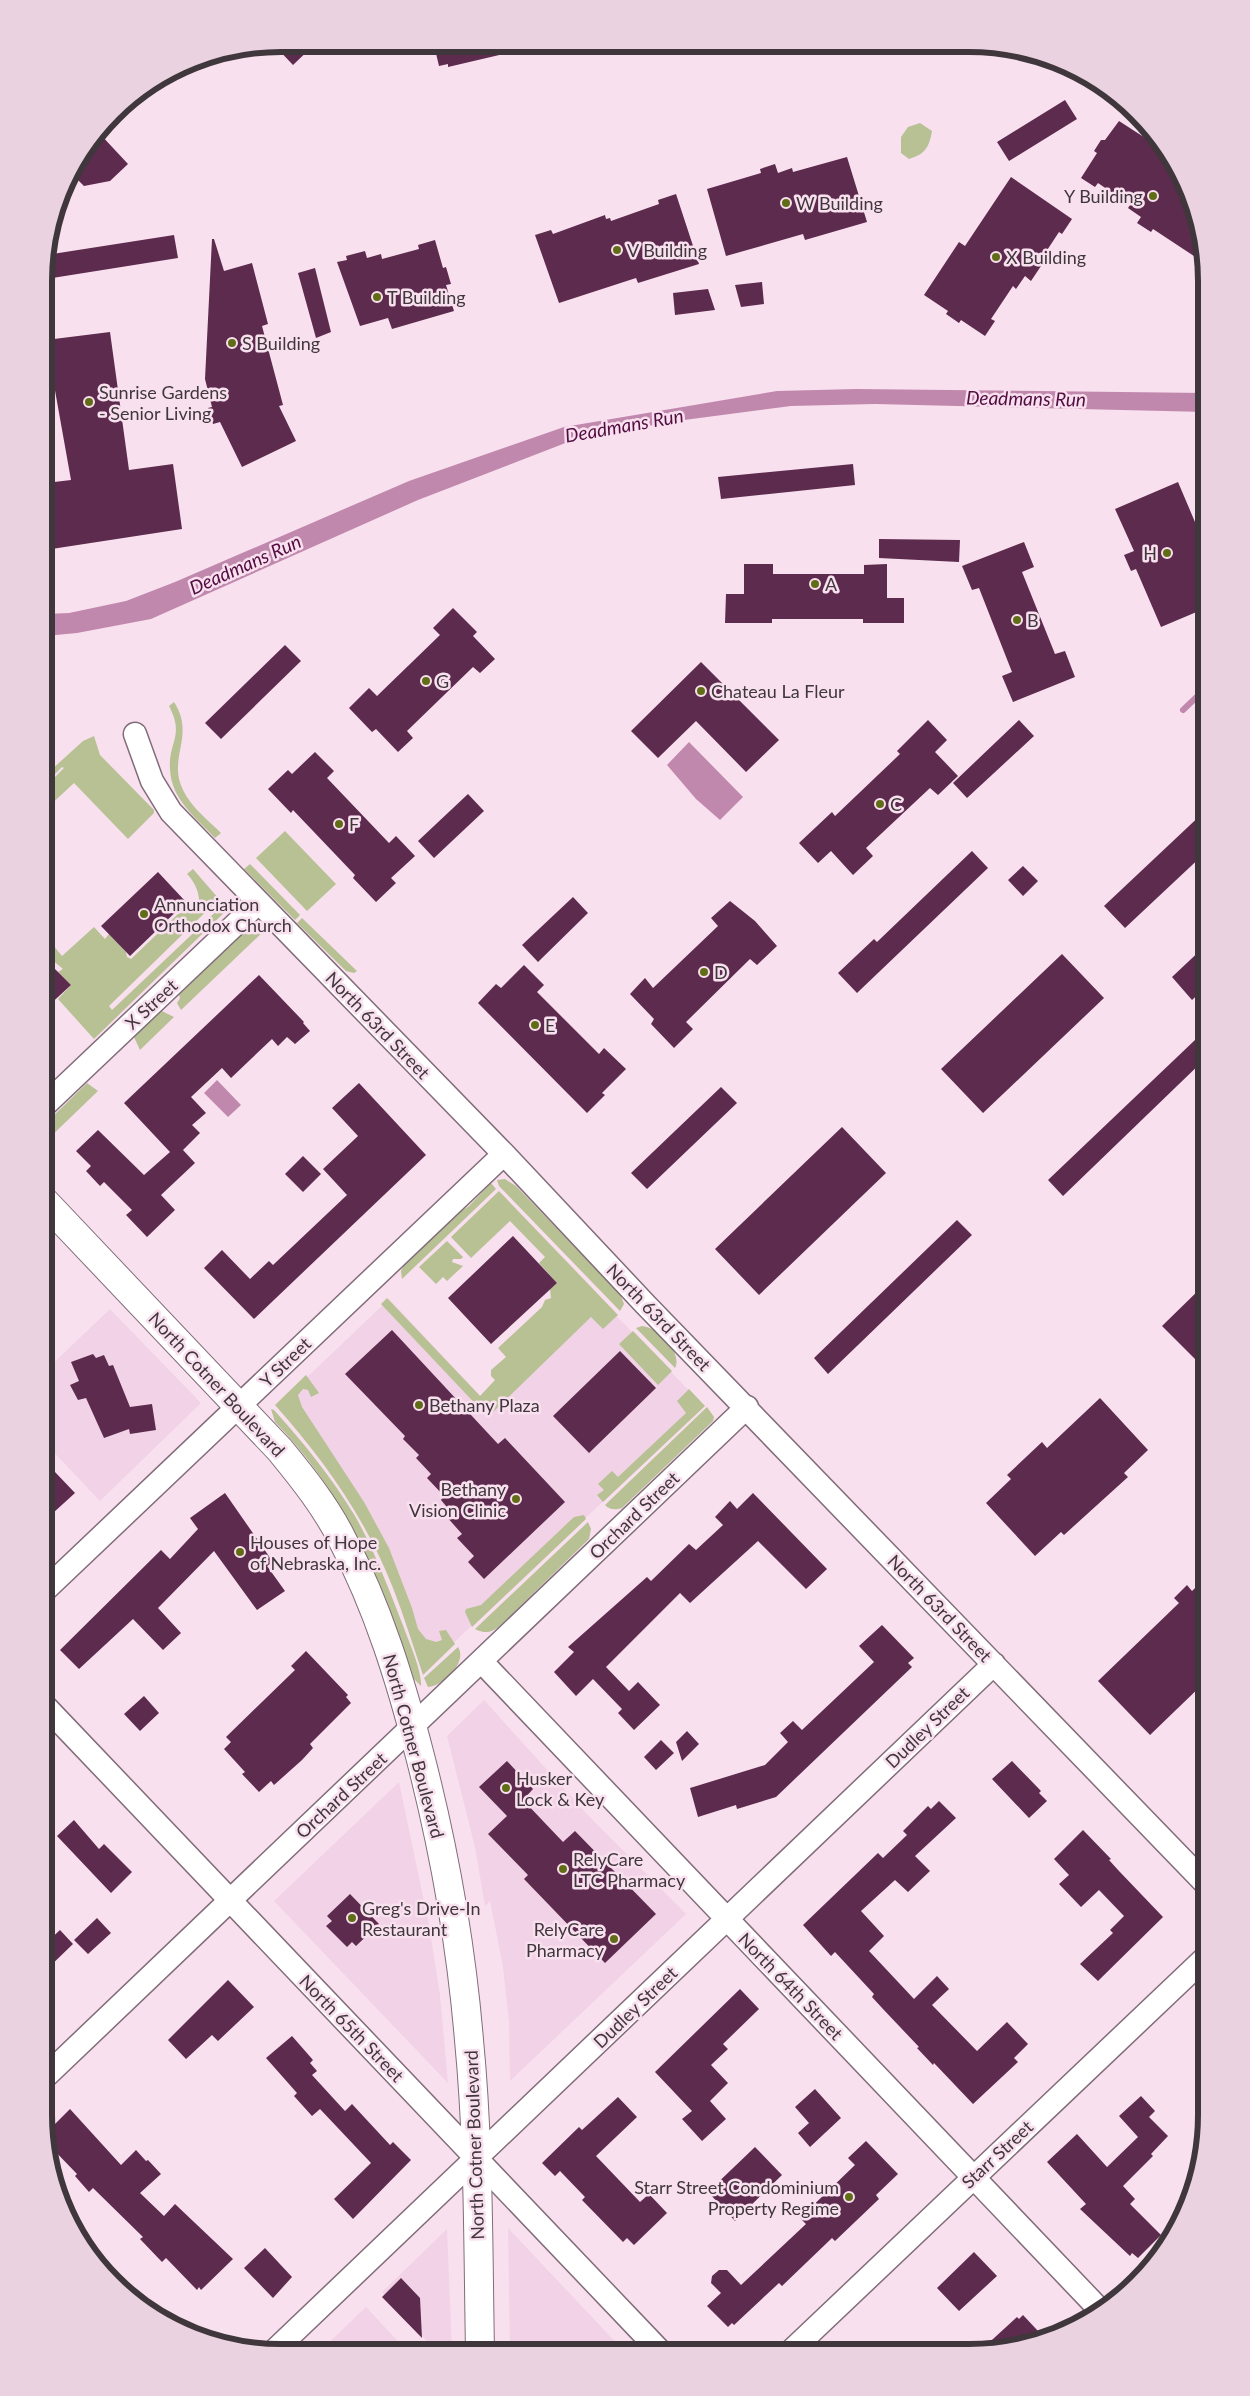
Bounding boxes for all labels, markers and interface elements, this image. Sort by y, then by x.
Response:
place label: Y Building [1064,185,1143,207]
marker: Y Building [1147,190,1159,202]
place label: W Building [796,192,883,214]
marker: W Building [780,197,792,209]
place label: V Building [627,239,707,261]
marker: V Building [611,244,623,256]
place label: X Building [1006,246,1086,268]
marker: X Building [990,251,1002,263]
place label: T Building [387,286,466,308]
marker: T Building [371,291,383,303]
place label: S Building [242,332,320,354]
marker: S Building [226,337,238,349]
place label: Sunrise Gardens - Senior Living [99,381,227,424]
water label: Deadmans Run [966,385,1086,411]
marker: Sunrise Gardens - Senior Living [83,396,95,408]
water label: Deadmans Run [563,403,685,447]
water label: Deadmans Run [186,529,304,599]
place label: H [1143,542,1157,564]
marker: H [1161,547,1173,559]
place label: A [825,573,838,595]
marker: A [809,578,821,590]
place label: B [1027,609,1039,631]
marker: B [1011,614,1023,626]
place label: G [436,670,449,692]
marker: G [420,675,432,687]
place label: Chateau La Fleur [711,680,845,702]
marker: Chateau La Fleur [695,685,707,697]
place label: C [890,793,902,815]
marker: C [874,798,886,810]
place label: F [349,813,359,835]
marker: F [333,818,345,830]
place label: Annunciation Orthodox Church [154,893,292,936]
marker: Annunciation Orthodox Church [138,908,150,920]
place label: D [714,961,728,983]
marker: D [698,966,710,978]
street label: North 63rd Street [321,967,435,1084]
street label: X Street [120,974,182,1034]
place label: E [545,1014,555,1036]
marker: E [529,1019,541,1031]
street label: North 63rd Street [602,1259,716,1376]
street label: North Cotner Boulevard [144,1307,290,1461]
street label: Y Street [255,1332,316,1392]
place label: Bethany Plaza [429,1394,540,1416]
marker: Bethany Plaza [413,1399,425,1411]
street label: Orchard Street [585,1466,684,1563]
place label: Bethany Vision Clinic [409,1478,507,1521]
marker: Bethany Vision Clinic [510,1493,522,1505]
place label: Houses of Hope of Nebraska, Inc. [250,1531,381,1574]
marker: Houses of Hope of Nebraska, Inc. [234,1546,246,1558]
street label: North 63rd Street [883,1550,997,1667]
street label: North Cotner Boulevard [379,1652,449,1840]
street label: Dudley Street [881,1681,974,1772]
street label: Orchard Street [291,1747,391,1843]
place label: Husker Lock & Key [516,1767,605,1810]
marker: Husker Lock & Key [500,1782,512,1794]
place label: RelyCare LTC Pharmacy [573,1848,686,1891]
marker: RelyCare LTC Pharmacy [557,1863,569,1875]
place label: Greg's Drive-In Restaurant [362,1897,481,1940]
marker: Greg's Drive-In Restaurant [346,1912,358,1924]
place label: RelyCare Pharmacy [526,1918,605,1961]
street label: North 64th Street [734,1928,848,2045]
marker: RelyCare Pharmacy [608,1933,620,1945]
street label: Dudley Street [589,1961,682,2052]
street label: North 65th Street [295,1970,409,2087]
street label: North Cotner Boulevard [460,2050,488,2240]
street label: Starr Street [957,2115,1038,2193]
place label: Starr Street Condominium Property Regime [634,2176,839,2219]
marker: Starr Street Condominium Property Regime [843,2191,855,2203]

